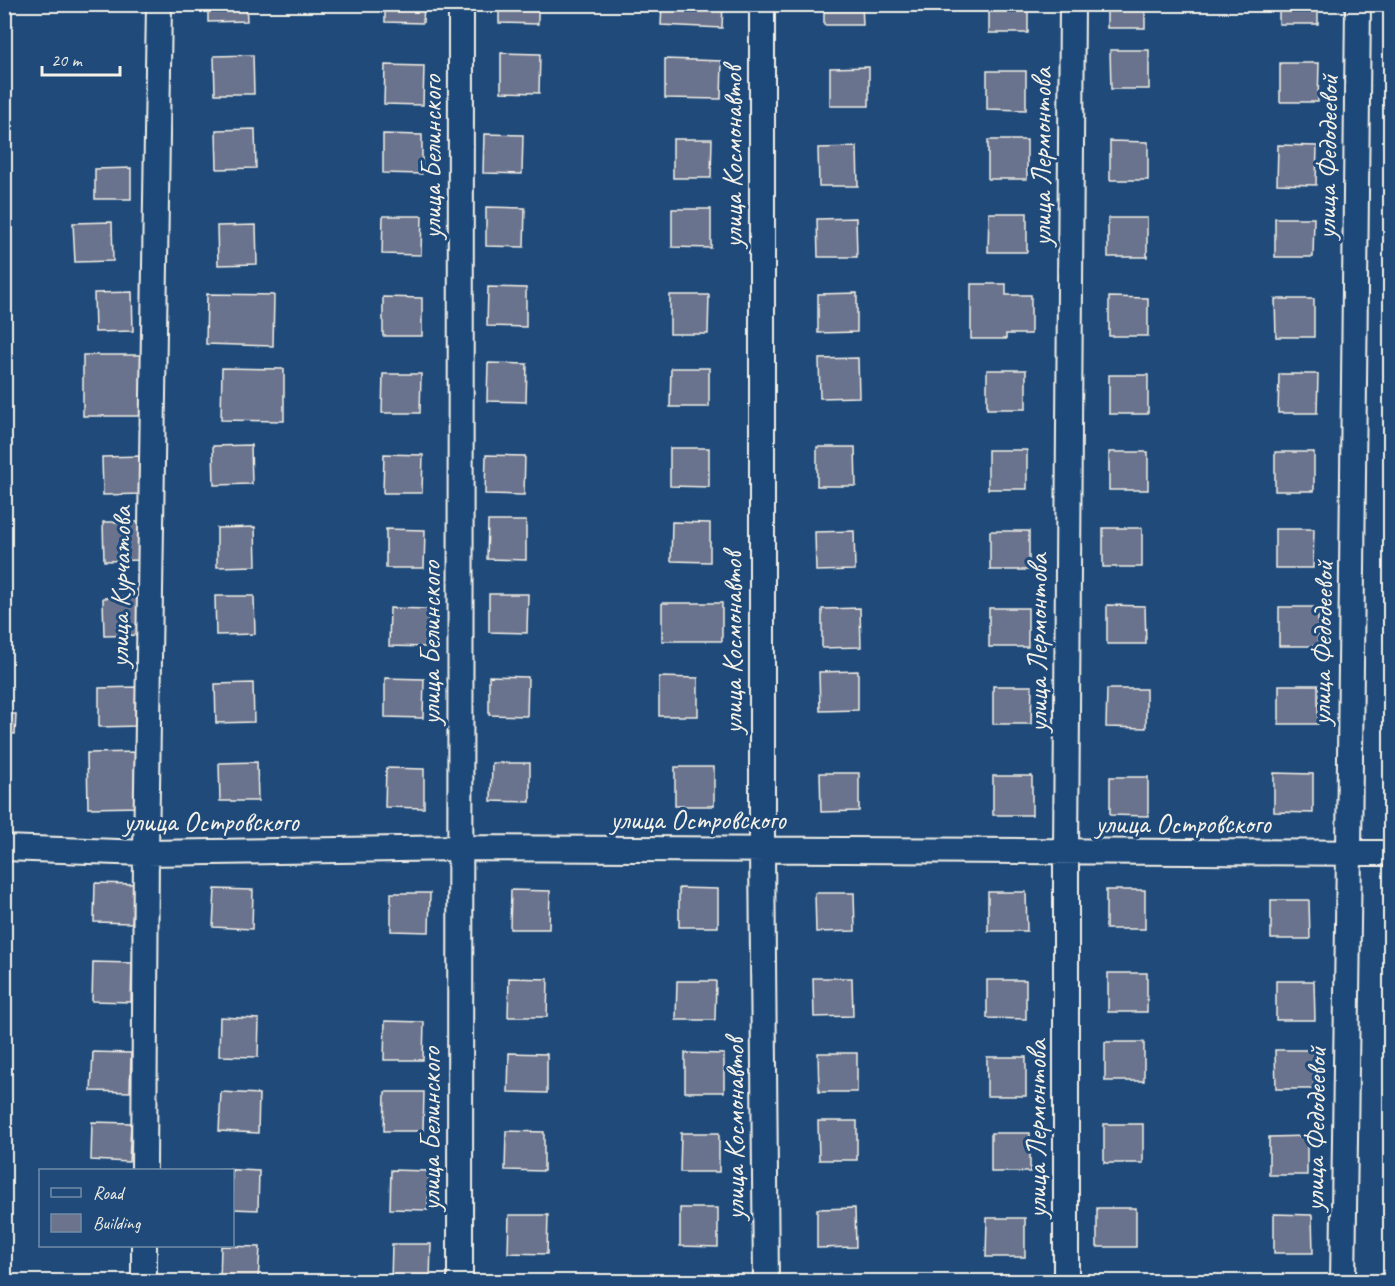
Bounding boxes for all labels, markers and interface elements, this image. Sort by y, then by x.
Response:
scale bar [42,39,120,77]
text: 20 m [51,49,84,71]
street label: улица Космонавтов [715,61,750,250]
street label: улица Лермонтова [1024,66,1059,248]
street label: улица Белинского [414,73,449,241]
street label: улица Федодеевой [1308,73,1346,242]
street label: улица Курчатова [101,504,139,670]
street label: улица Космонавтов [715,547,750,736]
street label: улица Лермонтова [1020,552,1055,734]
street label: улица Белинского [413,559,448,727]
street label: улица Федодеевой [1303,559,1341,728]
street label: улица Островского [608,802,788,837]
street label: улица Островского [121,804,301,839]
street label: улица Островского [1093,806,1273,841]
street label: улица Космонавтов [717,1033,752,1222]
street label: улица Лермонтова [1019,1038,1054,1220]
street label: улица Белинского [413,1045,448,1213]
street label: улица Федодеевой [1296,1045,1334,1214]
legend [39,1169,234,1247]
text: Road [93,1182,126,1204]
text: Building [93,1212,142,1234]

